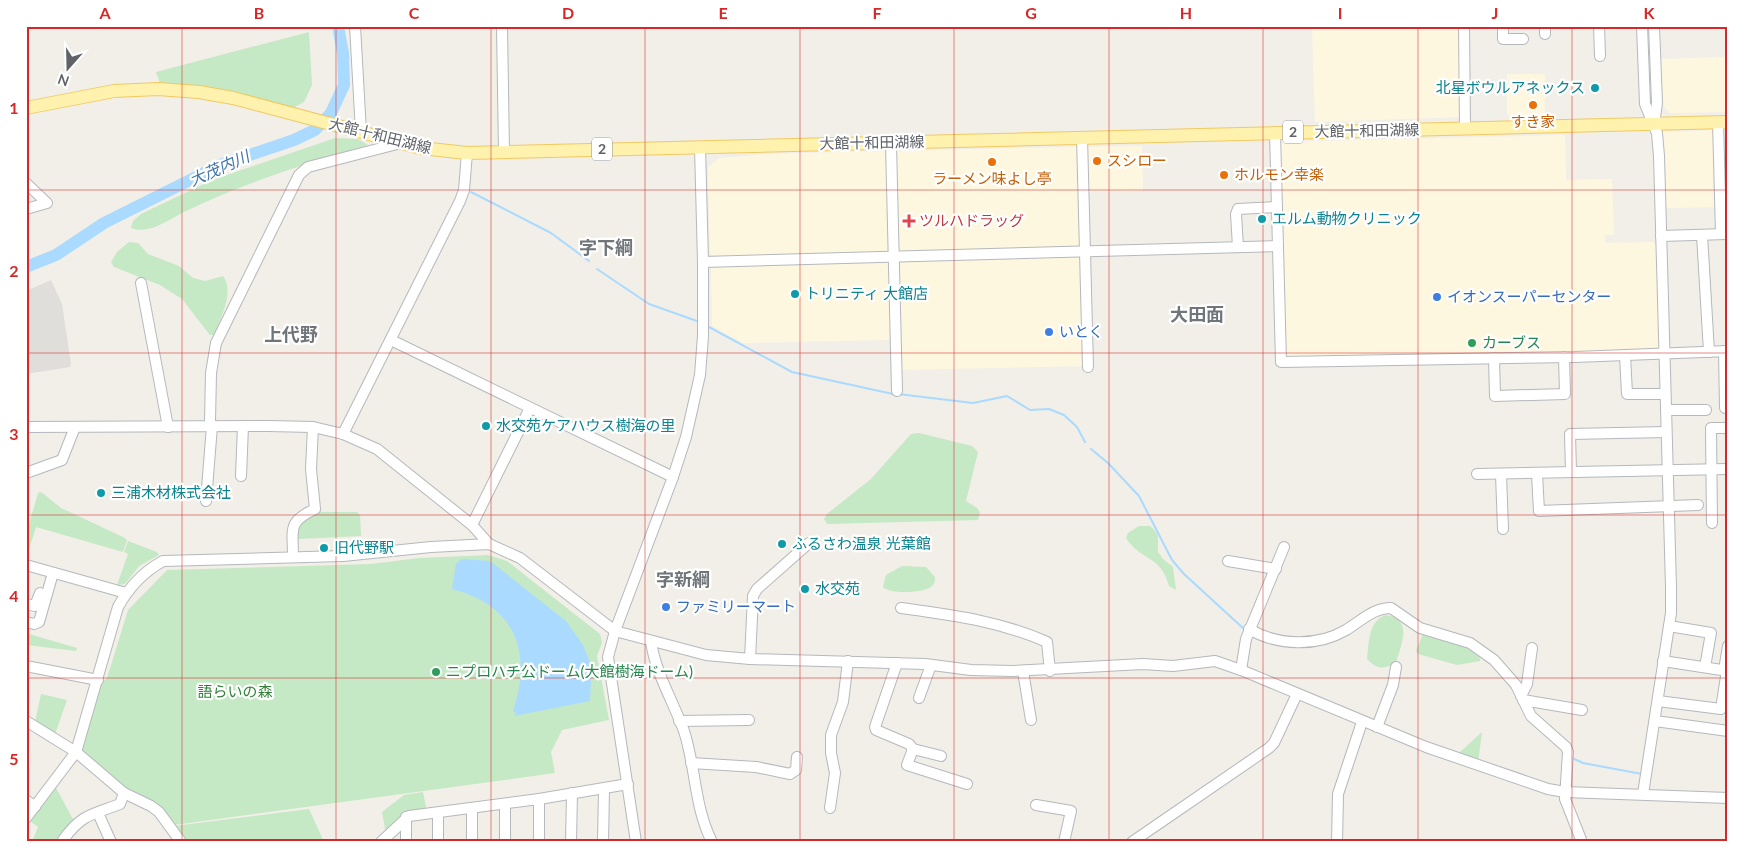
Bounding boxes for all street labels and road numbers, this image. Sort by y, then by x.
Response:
street label: 大館十和田湖線 [327,114,433,156]
road number: 2 [1283,120,1303,144]
street label: 大館十和田湖線 [1314,120,1420,140]
street label: 大館十和田湖線 [819,132,925,152]
road number: 2 [592,138,612,160]

